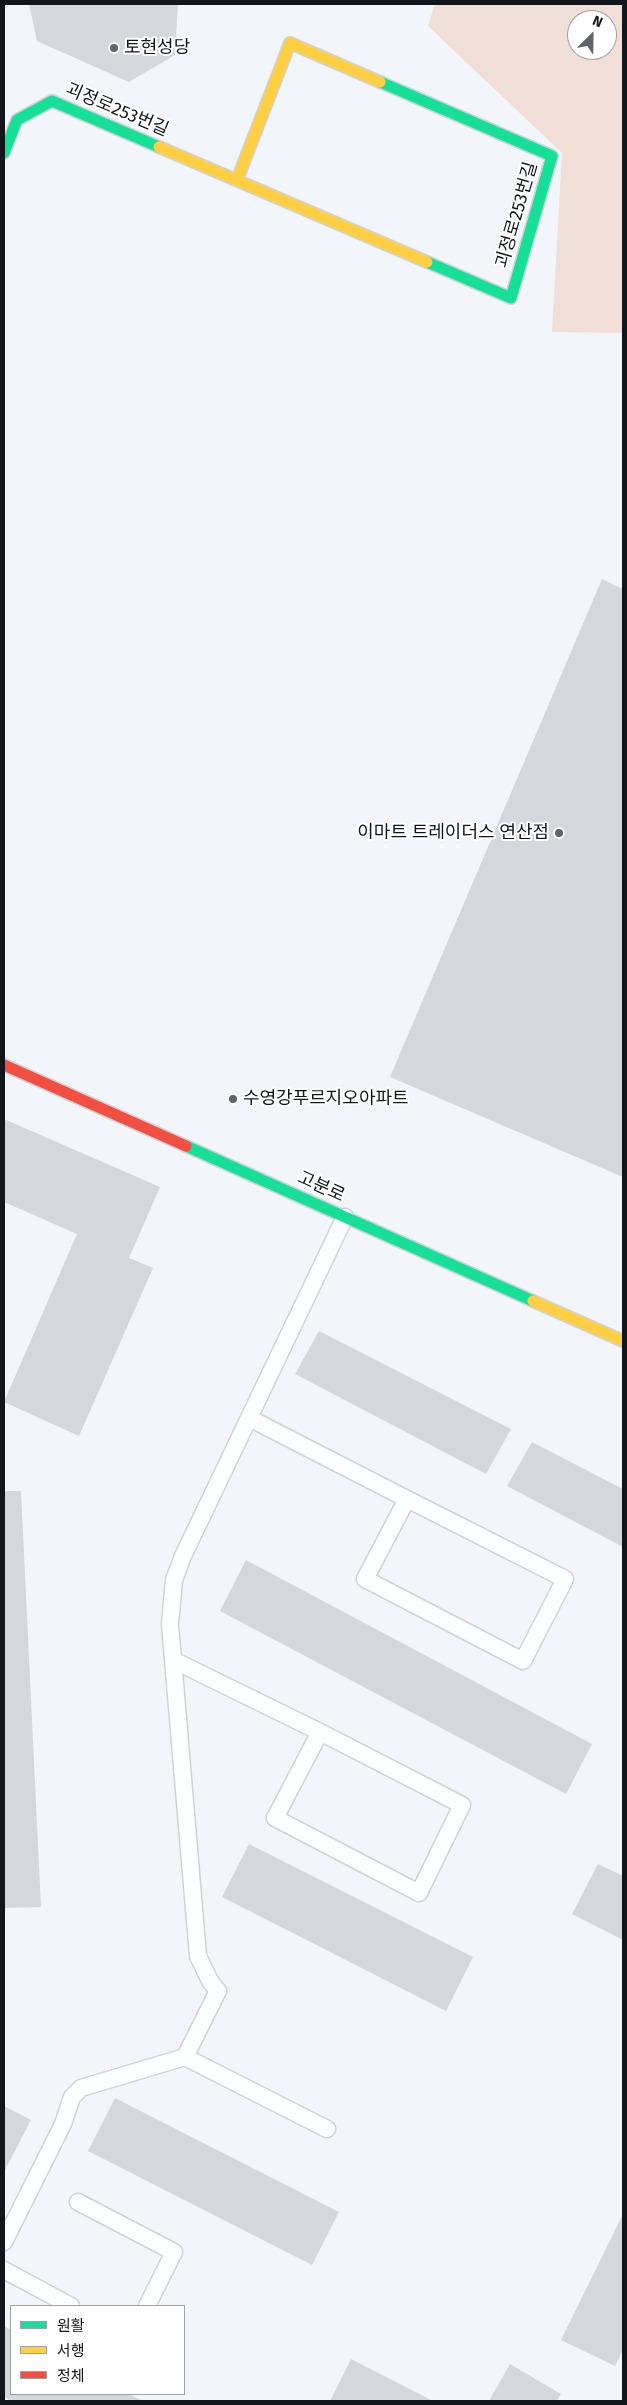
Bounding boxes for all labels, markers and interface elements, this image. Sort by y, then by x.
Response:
north arrow [567,10,617,60]
text: N [590,12,605,31]
place label: 토현성당 [124,37,190,59]
marker: 토현성당 [108,42,120,54]
street label: 괴정로253번길 [62,79,172,141]
street label: 괴정로253번길 [492,159,542,271]
place label: 이마트 트레이더스 연산점 [357,822,549,844]
marker: 이마트 트레이더스 연산점 [553,827,565,839]
place label: 수영강푸르지오아파트 [243,1088,409,1110]
marker: 수영강푸르지오아파트 [227,1093,239,1105]
street label: 고분로 [294,1167,348,1207]
legend [10,2305,185,2395]
text: 원활 [57,2317,85,2335]
text: 서행 [57,2342,85,2360]
text: 정체 [57,2367,85,2385]

